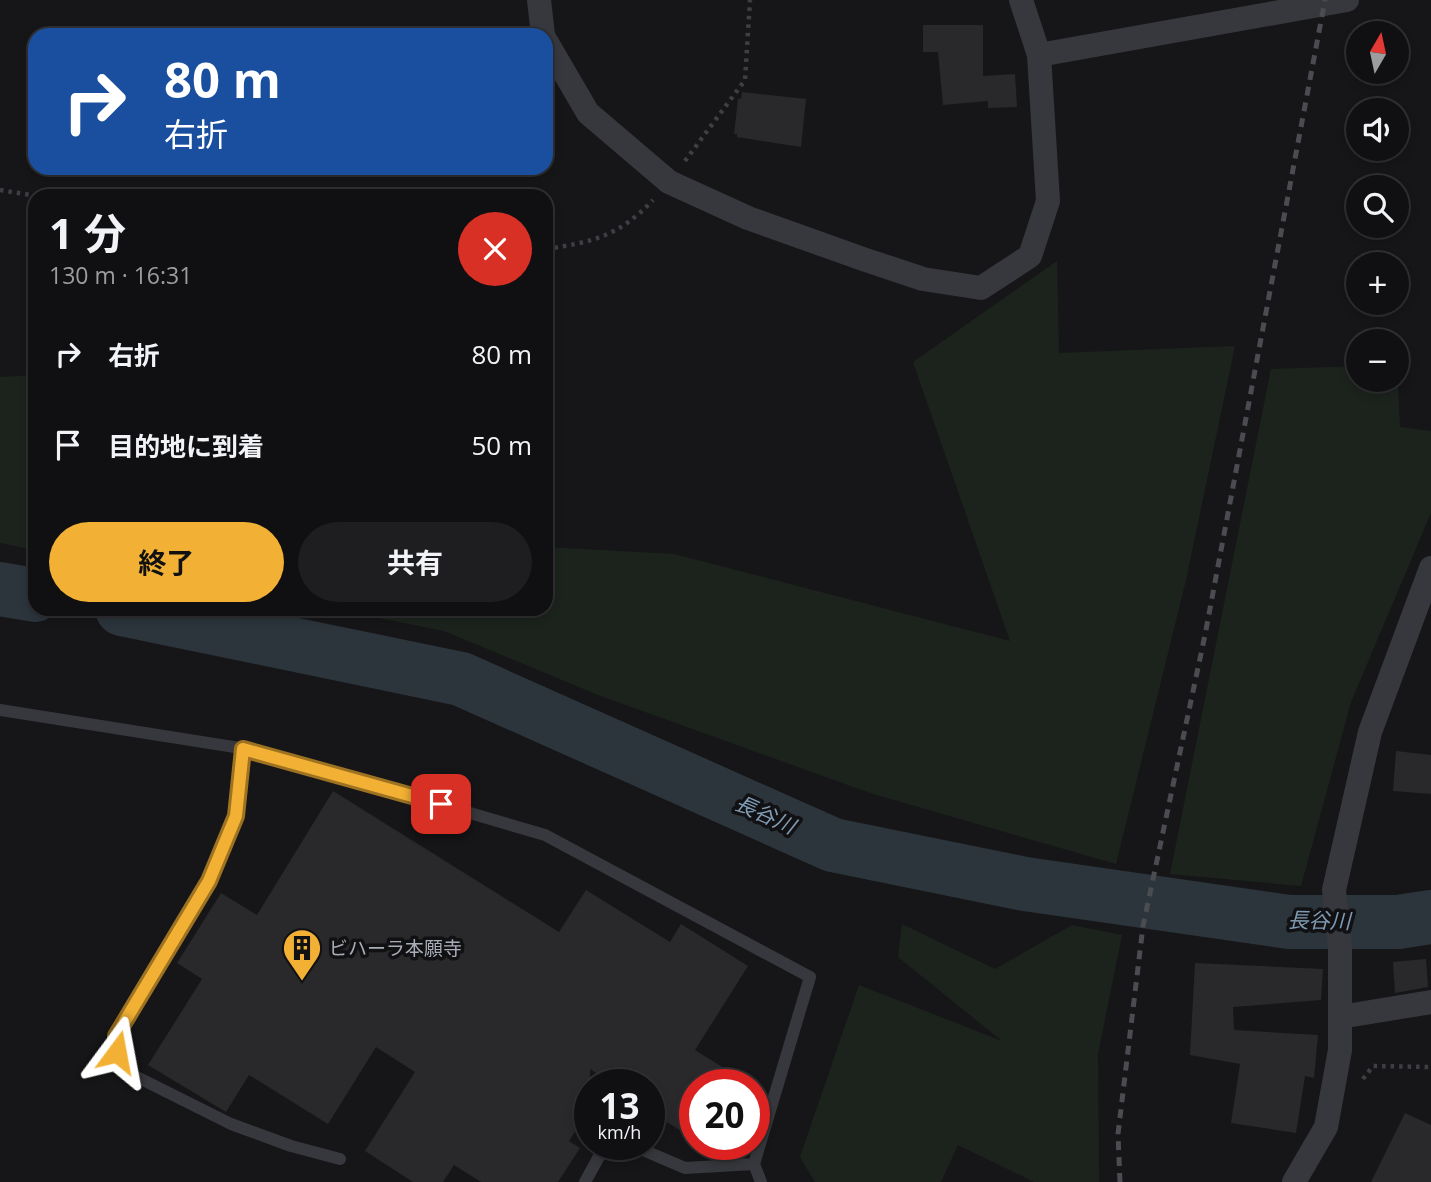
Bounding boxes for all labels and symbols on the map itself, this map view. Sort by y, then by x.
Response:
north arrow [1346,21,1409,84]
pin [411,774,471,834]
water label: 長谷川 [731,788,802,841]
water label: 長谷川 [1287,905,1353,935]
building icon: ビハーラ本願寺 [281,927,323,982]
place label: ビハーラ本願寺 [329,935,462,961]
position arrow [80,1015,154,1089]
speed limit sign: 20 [679,1069,770,1160]

